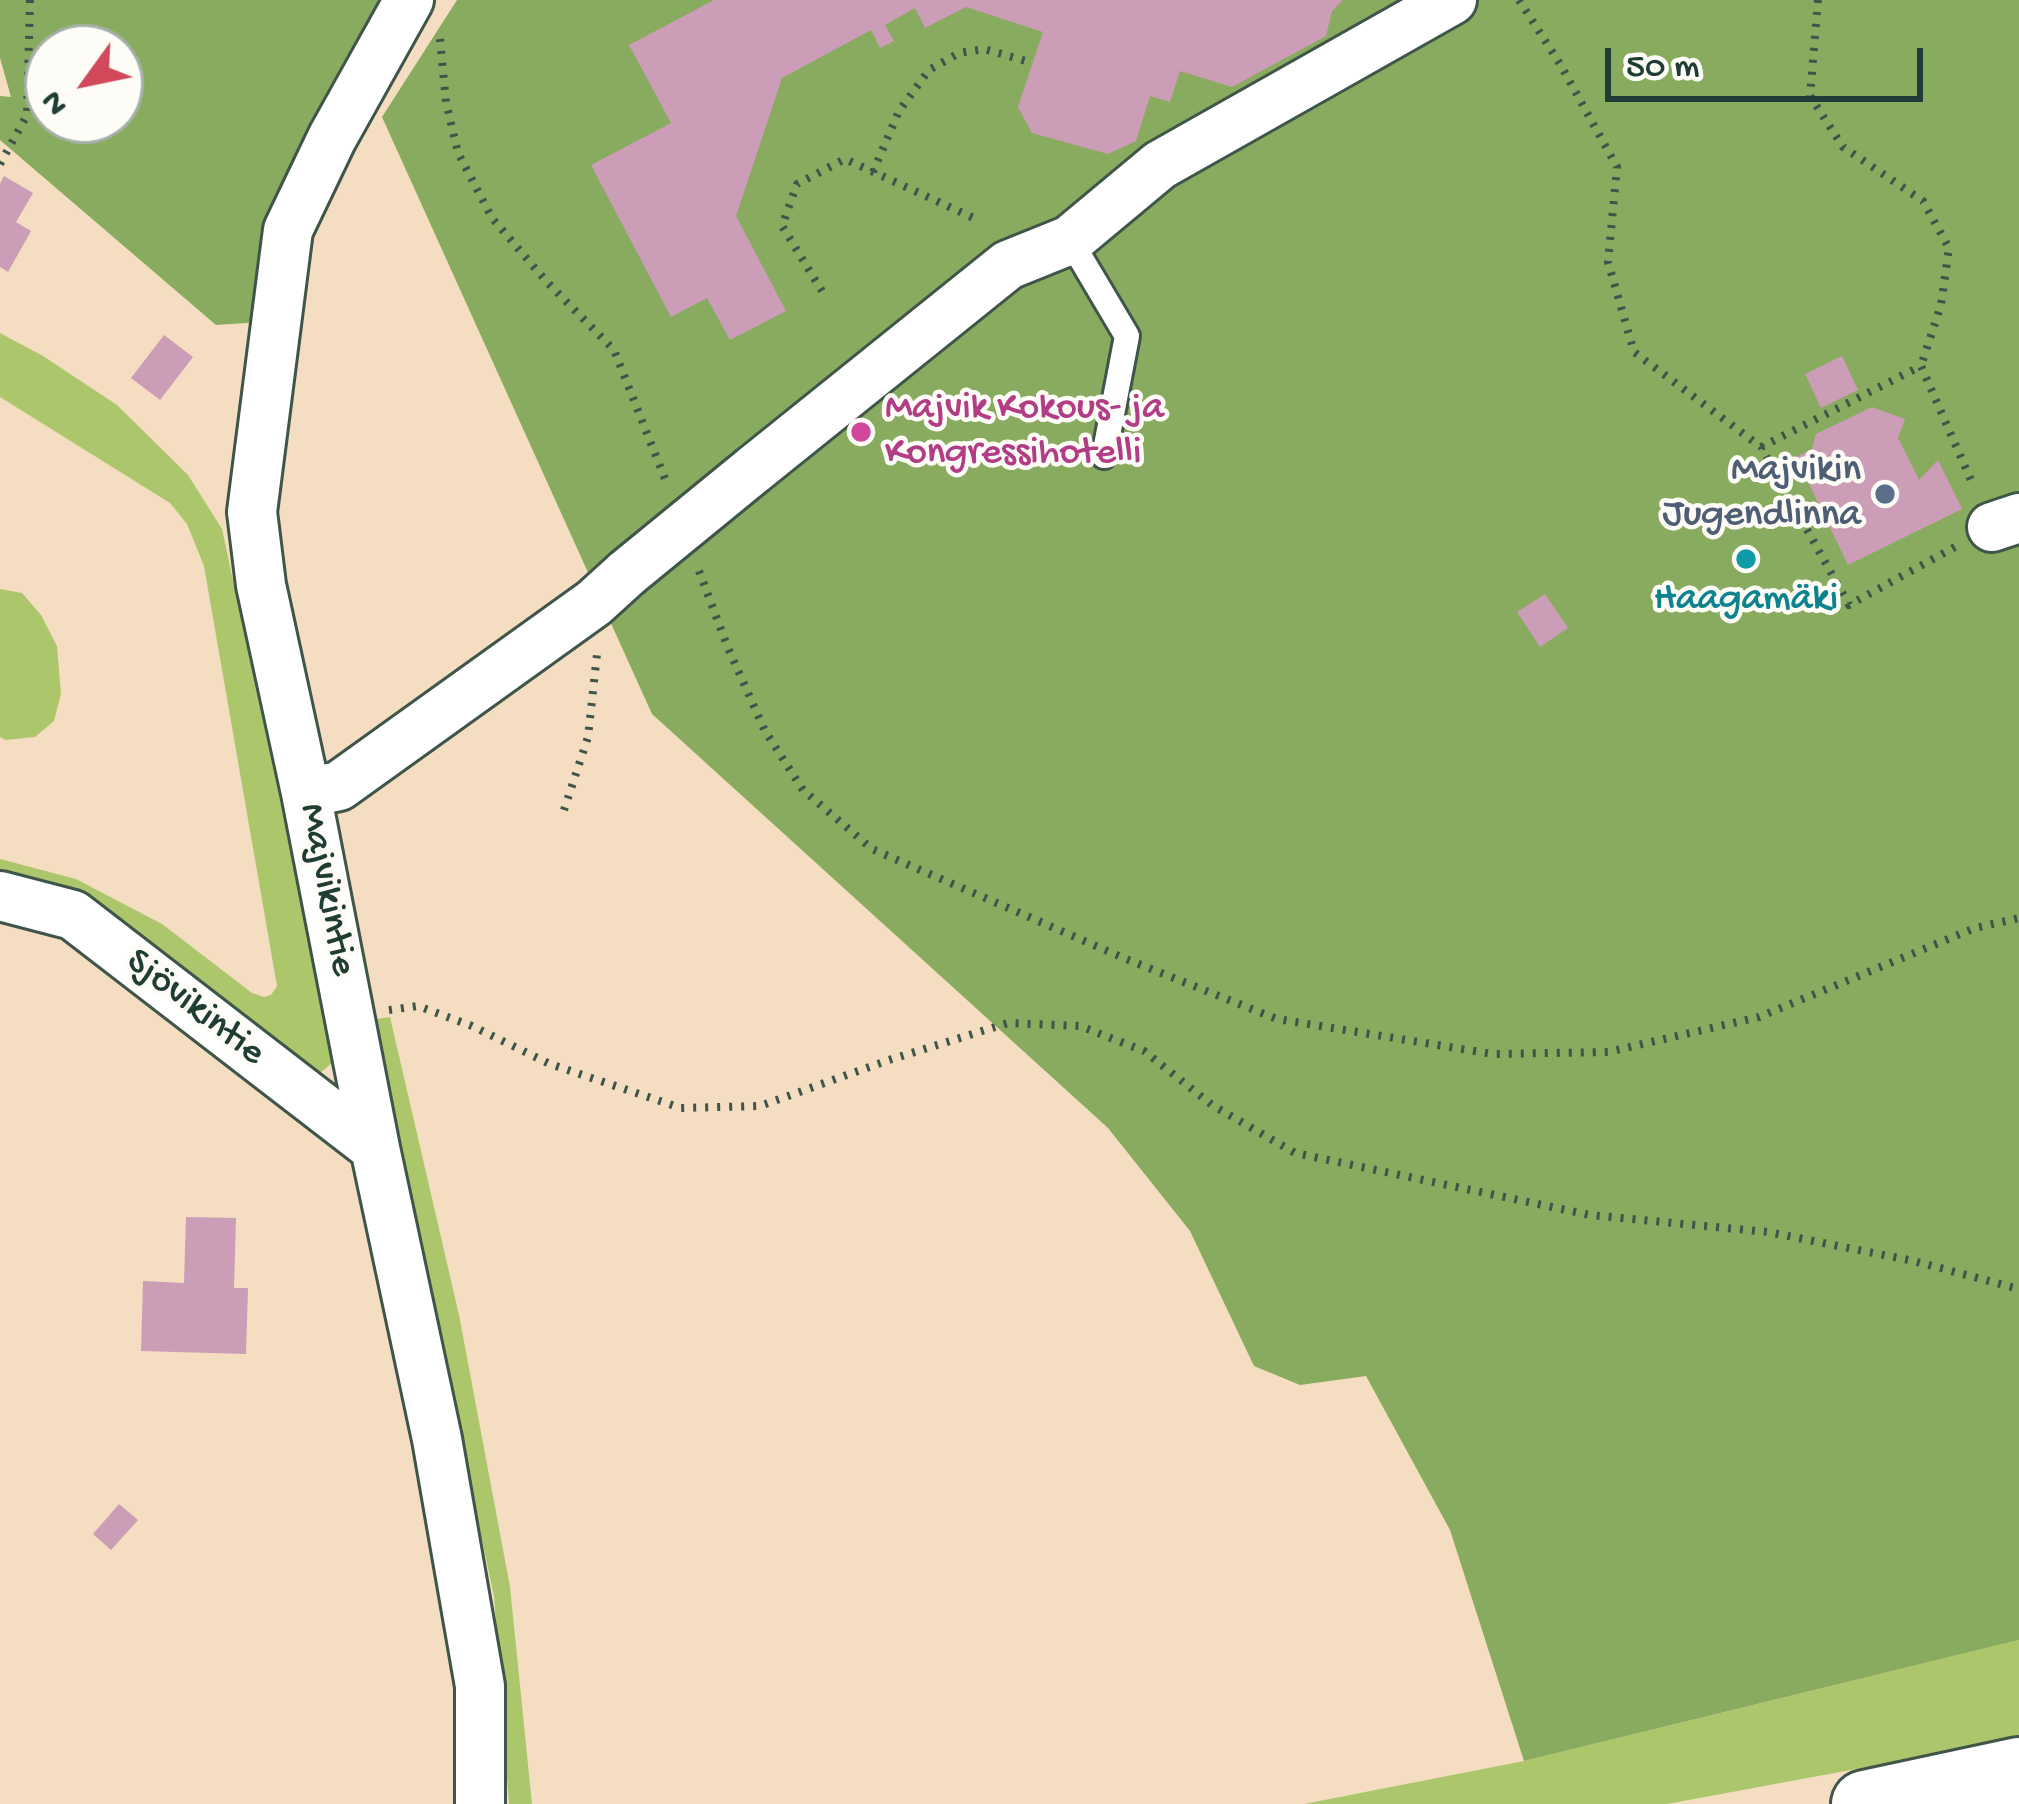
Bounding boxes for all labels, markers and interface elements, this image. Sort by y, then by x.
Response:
north arrow [24,24,144,144]
scale bar [1611,24,1929,98]
text: 50 m [1626,47,1699,90]
text: N [35,83,78,121]
place label: Majvik Kokous- ja Kongressihotelli [885,387,1164,478]
marker: Majvik Kokous- ja Kongressihotelli [848,419,874,445]
place label: Majvikin Jugendlinna [1663,449,1861,540]
marker: Majvikin Jugendlinna [1872,481,1898,507]
marker: Haagamäki [1733,546,1759,572]
place label: Haagamäki [1654,578,1838,624]
street label: Majvikintie [285,800,365,980]
street label: Sjövikintie [115,940,273,1078]

